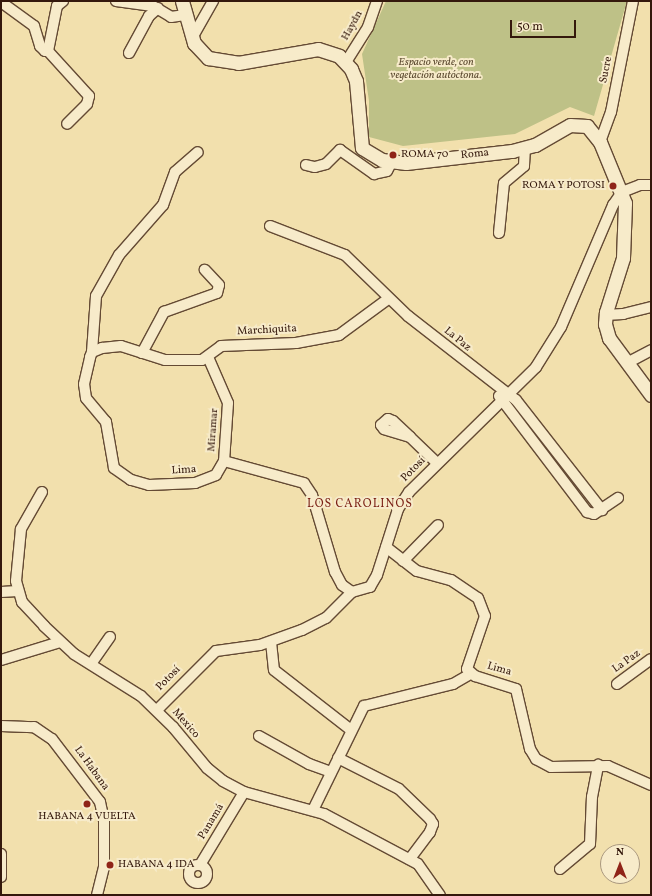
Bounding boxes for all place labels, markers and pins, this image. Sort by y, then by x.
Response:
place label: ROMA 70 [401,148,448,162]
marker: ROMA 70 [388,150,398,160]
place label: ROMA Y POTOSI [521,179,605,193]
marker: ROMA Y POTOSI [608,181,618,191]
marker: HABANA 4 VUELTA [82,799,92,809]
place label: HABANA 4 VUELTA [38,810,136,824]
place label: HABANA 4 IDA [118,858,194,872]
marker: HABANA 4 IDA [105,860,115,870]

